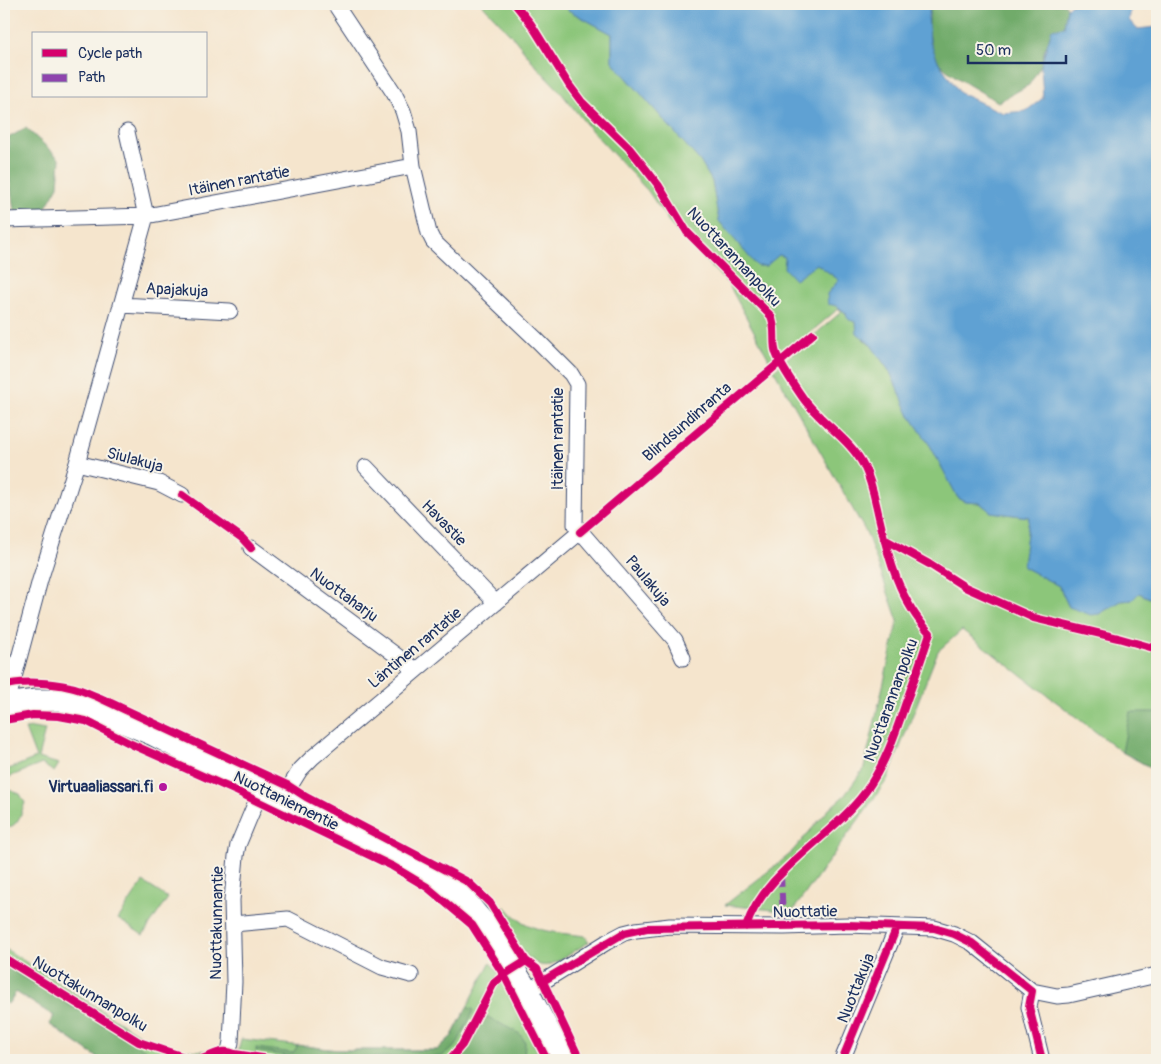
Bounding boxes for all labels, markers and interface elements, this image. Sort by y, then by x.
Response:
legend [32,32,208,98]
scale bar [968,32,1066,64]
text: 50 m [976,41,1011,60]
text: Cycle path [78,44,142,63]
text: Path [78,68,105,87]
street label: Itäinen rantatie [187,161,291,201]
street label: Nuottarannanpolku [683,203,785,311]
street label: Apajakuja [145,278,209,302]
street label: Blindsundinranta [638,378,736,466]
street label: Itäinen rantatie [548,388,568,490]
street label: Siulakuja [105,443,165,477]
street label: Havastie [417,496,471,550]
street label: Paulakuja [621,551,675,611]
street label: Nuottaharju [306,563,382,627]
street label: Läntinen rantatie [364,603,466,693]
street label: Nuottarannanpolku [859,636,923,764]
street label: Nuottaniementie [230,767,342,835]
place label: Virtuaaliassari.fi [48,777,154,797]
marker: Virtuaaliassari.fi [157,781,169,793]
street label: Nuottakunnantie [206,866,228,980]
street label: Nuottatie [773,901,838,923]
street label: Nuottakuja [833,950,879,1026]
street label: Nuottakunnanpolku [29,952,151,1036]

